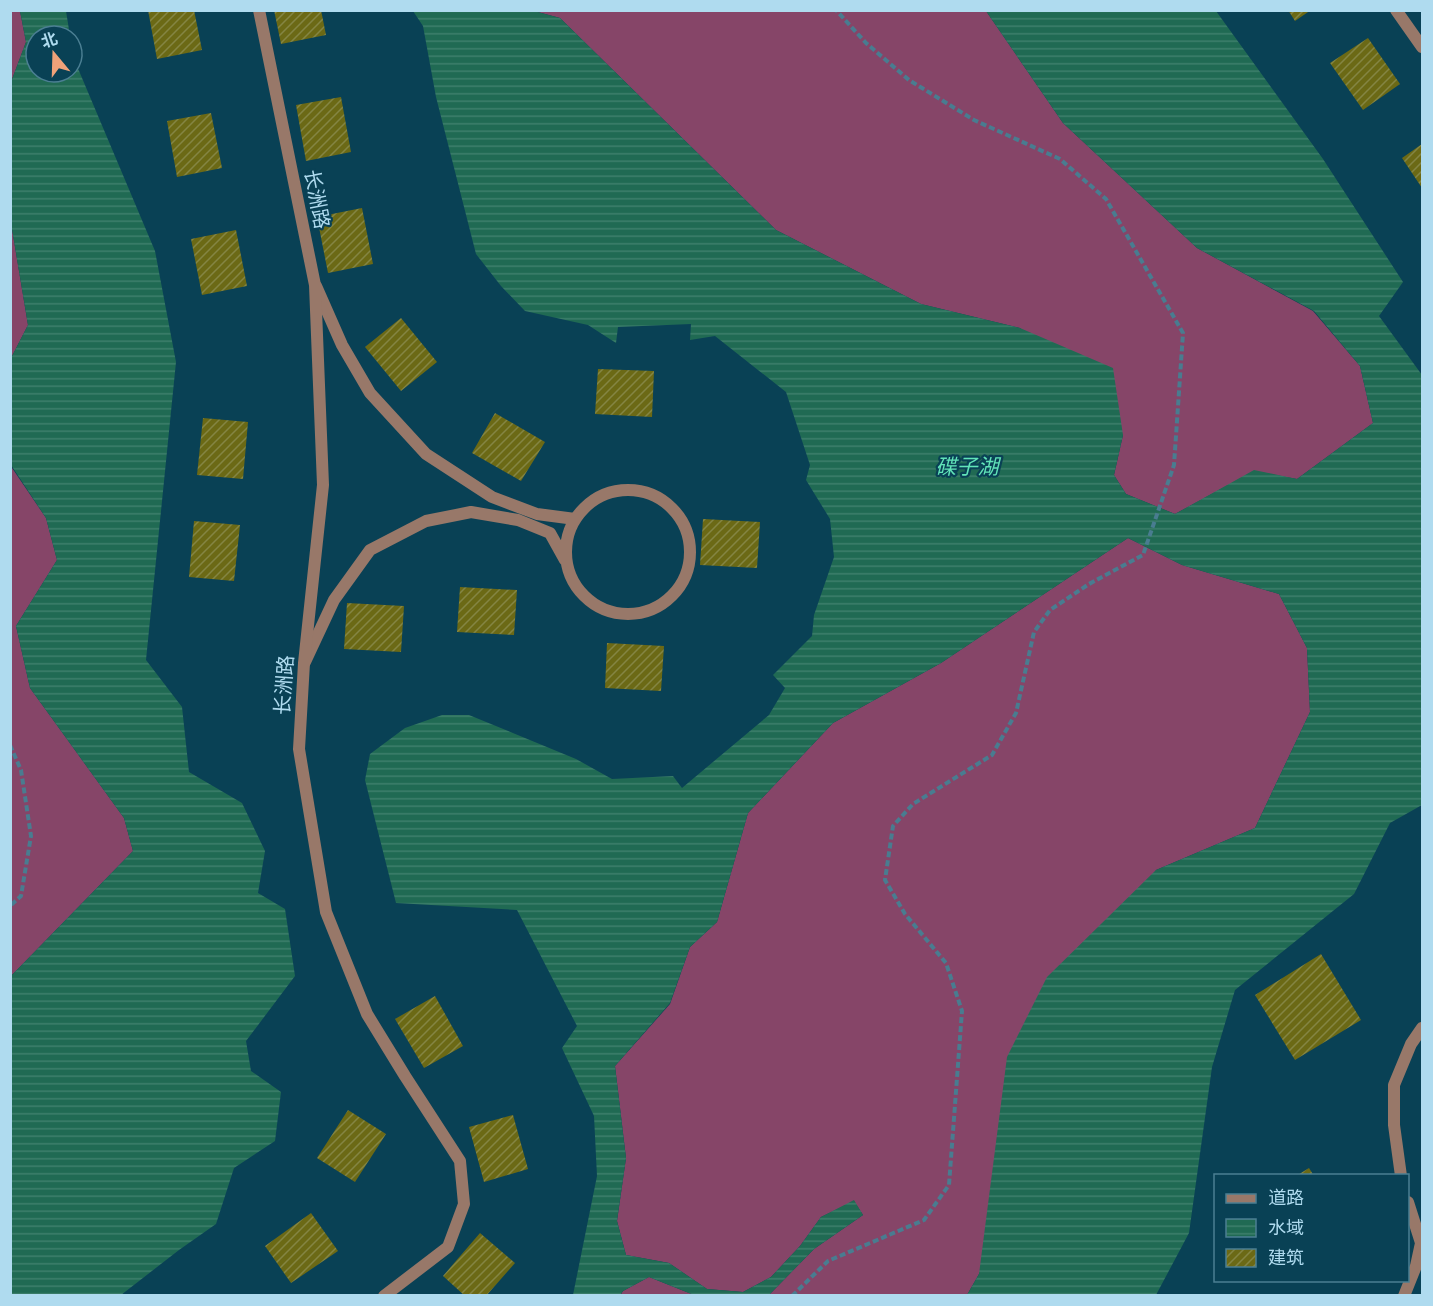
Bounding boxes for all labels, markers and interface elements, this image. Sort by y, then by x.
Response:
north arrow [24,24,84,84]
text: 北 [38,27,61,55]
street label: 长洲路 [296,167,336,232]
water label: 碟子湖 [936,452,1001,484]
street label: 长洲路 [268,654,302,716]
legend [1214,1174,1409,1282]
text: 道路 [1268,1185,1304,1212]
text: 水域 [1268,1215,1304,1242]
text: 建筑 [1268,1245,1304,1272]

